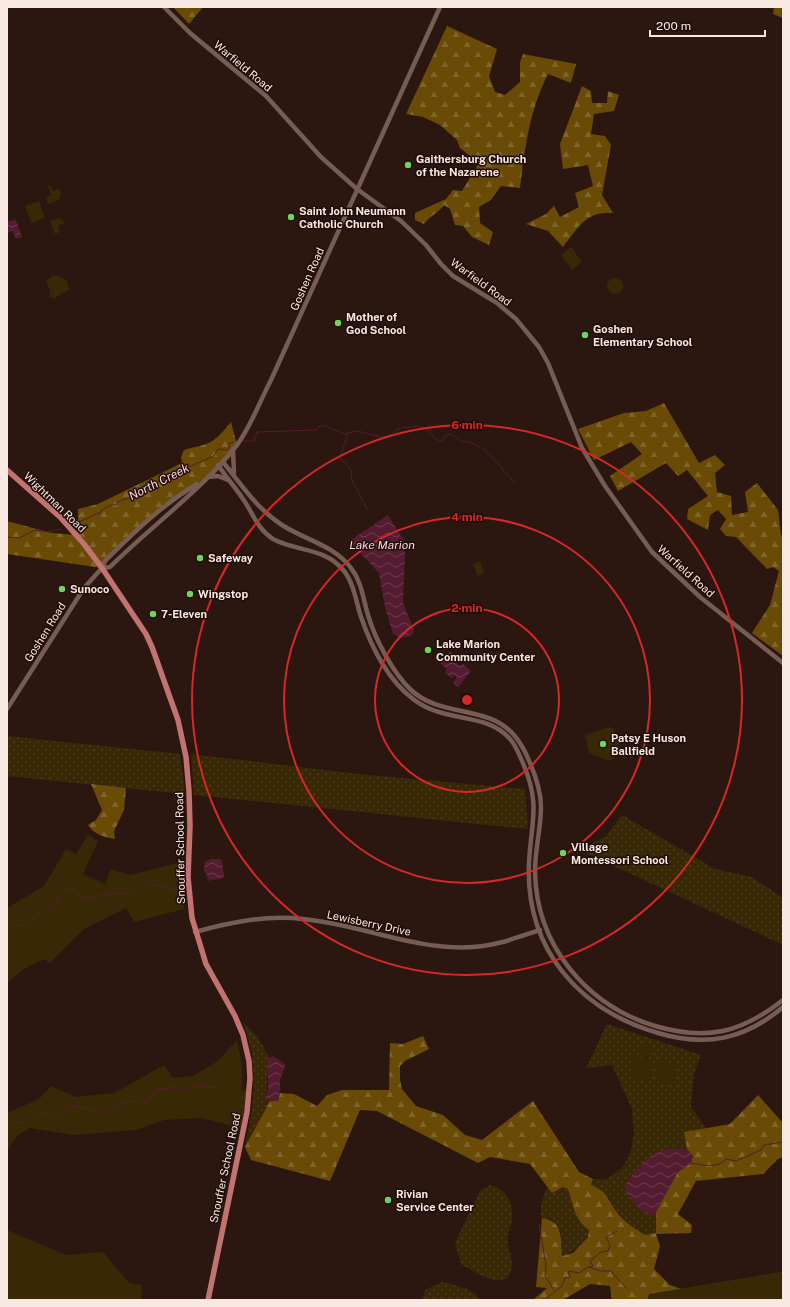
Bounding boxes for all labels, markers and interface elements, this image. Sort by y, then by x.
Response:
scale bar [650,12,765,38]
text: 200 m [656,19,691,33]
street label: Warfield Road [212,38,274,94]
place label: Gaithersburg Church of the Nazarene [416,153,526,178]
marker: Gaithersburg Church of the Nazarene [403,160,413,170]
place label: Saint John Neumann Catholic Church [299,205,406,230]
marker: Saint John Neumann Catholic Church [286,212,296,222]
street label: Goshen Road [288,246,326,312]
street label: Warfield Road [448,256,514,308]
place label: Mother of God School [346,311,407,336]
marker: Mother of God School [333,318,343,328]
place label: Goshen Elementary School [593,323,693,348]
marker: Goshen Elementary School [580,330,590,340]
text: 6 min [451,418,483,432]
water label: North Creek [127,461,192,503]
street label: Wightman Road [22,470,88,534]
text: 4 min [451,510,483,524]
water label: Lake Marion [349,538,415,552]
street label: Warfield Road [655,542,717,600]
place label: Safeway [208,552,254,564]
marker: Safeway [195,553,205,563]
place label: Sunoco [70,583,109,595]
marker: Sunoco [57,584,67,594]
place label: Wingstop [198,588,248,600]
marker: Wingstop [185,589,195,599]
street label: Goshen Road [22,600,68,664]
text: 2 min [451,601,483,615]
place label: 7-Eleven [161,608,207,620]
marker: 7-Eleven [148,609,158,619]
place label: Lake Marion Community Center [436,638,535,663]
marker: Lake Marion Community Center [423,645,433,655]
centre of rings [460,693,474,707]
place label: Patsy E Huson Ballfield [611,732,686,757]
marker: Patsy E Huson Ballfield [598,739,608,749]
street label: Snouffer School Road [173,792,187,904]
place label: Village Montessori School [571,841,669,866]
marker: Village Montessori School [558,848,568,858]
street label: Lewisberry Drive [326,908,412,938]
street label: Snouffer School Road [207,1112,243,1224]
place label: Rivian Service Center [396,1188,474,1213]
marker: Rivian Service Center [383,1195,393,1205]

